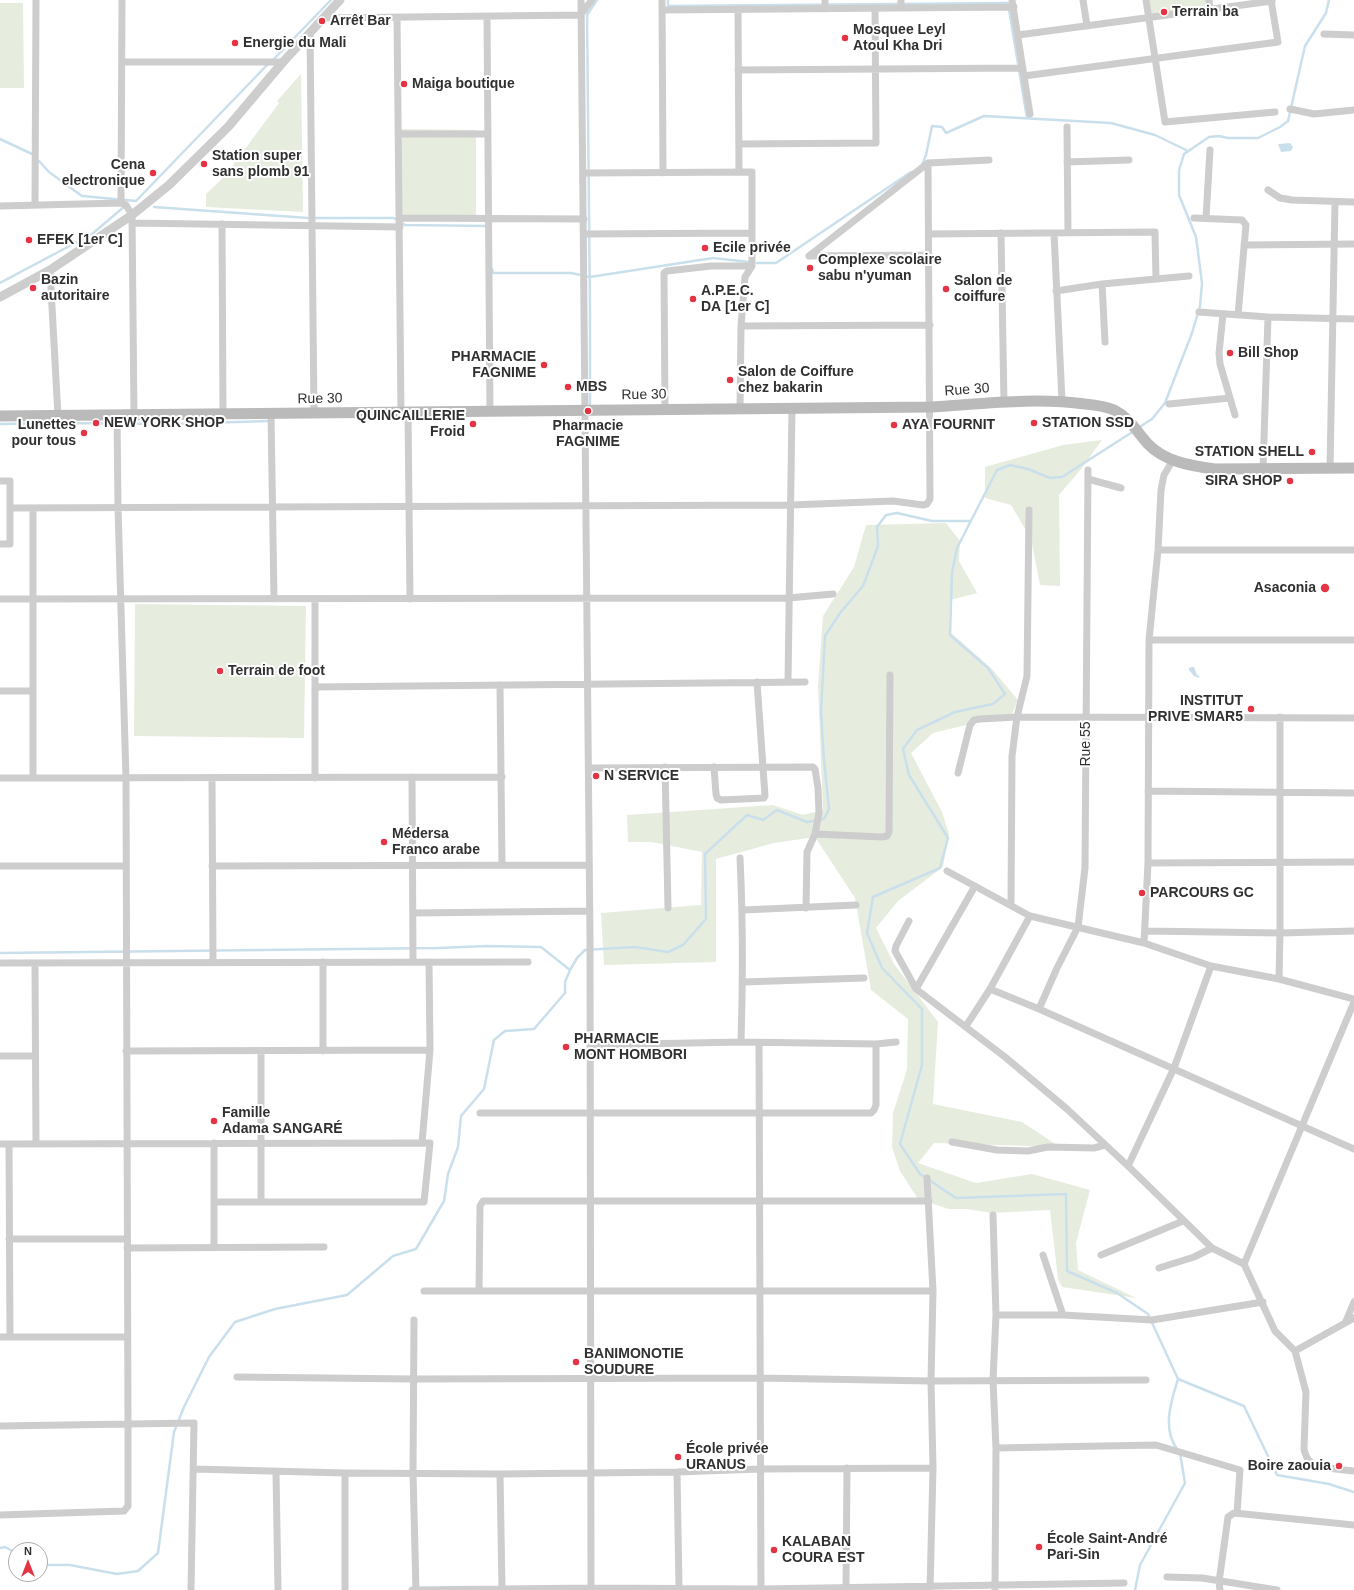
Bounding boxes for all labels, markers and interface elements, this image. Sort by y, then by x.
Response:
place label: Terrain ba [1172,4,1239,20]
marker: Terrain ba [1159,7,1169,17]
place label: Arrêt Bar [330,13,391,29]
marker: Arrêt Bar [317,16,327,26]
place label: Mosquee Leyl Atoul Kha Dri [853,22,946,54]
marker: Mosquee Leyl Atoul Kha Dri [840,33,850,43]
place label: Energie du Mali [243,35,346,51]
marker: Energie du Mali [230,38,240,48]
place label: Maiga boutique [412,76,515,92]
marker: Maiga boutique [399,79,409,89]
place label: Station super sans plomb 91 [212,148,309,180]
place label: Cena electronique [62,157,145,190]
marker: Station super sans plomb 91 [199,159,209,169]
marker: Cena electronique [148,168,158,178]
place label: EFEK [1er C] [37,232,123,248]
marker: EFEK [1er C] [24,235,34,245]
place label: Ecile privée [713,240,791,256]
marker: Ecile privée [700,243,710,253]
place label: Complexe scolaire sabu n'yuman [818,252,942,284]
marker: Complexe scolaire sabu n'yuman [805,263,815,273]
place label: Bazin autoritaire [41,272,109,304]
place label: Salon de coiffure [954,273,1012,306]
marker: Bazin autoritaire [28,283,38,293]
place label: A.P.E.C. DA [1er C] [701,283,769,316]
marker: Salon de coiffure [941,284,951,294]
marker: A.P.E.C. DA [1er C] [688,294,698,304]
place label: Bill Shop [1238,345,1299,361]
marker: Bill Shop [1225,348,1235,358]
place label: PHARMACIE FAGNIME [451,349,536,382]
marker: PHARMACIE FAGNIME [539,360,549,370]
place label: Salon de Coiffure chez bakarin [738,364,854,396]
marker: Salon de Coiffure chez bakarin [725,375,735,385]
place label: MBS [576,379,607,395]
street label: Rue 30 [944,380,990,400]
marker: MBS [563,382,573,392]
street label: Rue 30 [621,386,667,404]
street label: Rue 30 [297,390,343,408]
marker: Pharmacie FAGNIME [583,406,593,416]
place label: QUINCAILLERIE Froid [356,408,465,440]
place label: NEW YORK SHOP [104,415,225,431]
place label: STATION SSD [1042,415,1134,431]
place label: Lunettes pour tous [11,417,76,450]
place label: AYA FOURNIT [902,417,995,433]
marker: NEW YORK SHOP [91,418,101,428]
place label: Pharmacie FAGNIME [553,418,623,450]
marker: STATION SSD [1029,418,1039,428]
marker: QUINCAILLERIE Froid [468,419,478,429]
marker: AYA FOURNIT [889,420,899,430]
marker: Lunettes pour tous [79,428,89,438]
place label: STATION SHELL [1195,444,1304,460]
marker: STATION SHELL [1307,447,1317,457]
place label: SIRA SHOP [1205,473,1282,489]
marker: SIRA SHOP [1285,476,1295,486]
place label: Asaconia [1254,580,1316,596]
marker: Asaconia [1319,582,1331,594]
place label: Terrain de foot [228,663,325,679]
marker: Terrain de foot [215,666,225,676]
place label: INSTITUT PRIVE SMAR5 [1148,693,1243,726]
marker: INSTITUT PRIVE SMAR5 [1246,704,1256,714]
street label: Rue 55 [1078,721,1094,767]
place label: N SERVICE [604,768,679,784]
marker: N SERVICE [591,771,601,781]
place label: Médersa Franco arabe [392,826,480,858]
marker: Médersa Franco arabe [379,837,389,847]
place label: PARCOURS GC [1150,885,1254,901]
marker: PARCOURS GC [1137,888,1147,898]
place label: PHARMACIE MONT HOMBORI [574,1031,687,1064]
marker: PHARMACIE MONT HOMBORI [561,1042,571,1052]
place label: Famille Adama SANGARÉ [222,1105,343,1138]
marker: Famille Adama SANGARÉ [209,1116,219,1126]
place label: BANIMONOTIE SOUDURE [584,1346,684,1378]
marker: BANIMONOTIE SOUDURE [571,1357,581,1367]
place label: École privée URANUS [686,1441,768,1474]
marker: École privée URANUS [673,1452,683,1462]
place label: Boire zaouia [1248,1458,1331,1474]
marker: Boire zaouia [1334,1461,1344,1471]
place label: École Saint-André Pari-Sin [1047,1531,1168,1564]
place label: KALABAN COURA EST [782,1534,864,1566]
north arrow [8,1542,48,1582]
marker: École Saint-André Pari-Sin [1034,1542,1044,1552]
text: N [24,1545,32,1557]
marker: KALABAN COURA EST [769,1545,779,1555]

